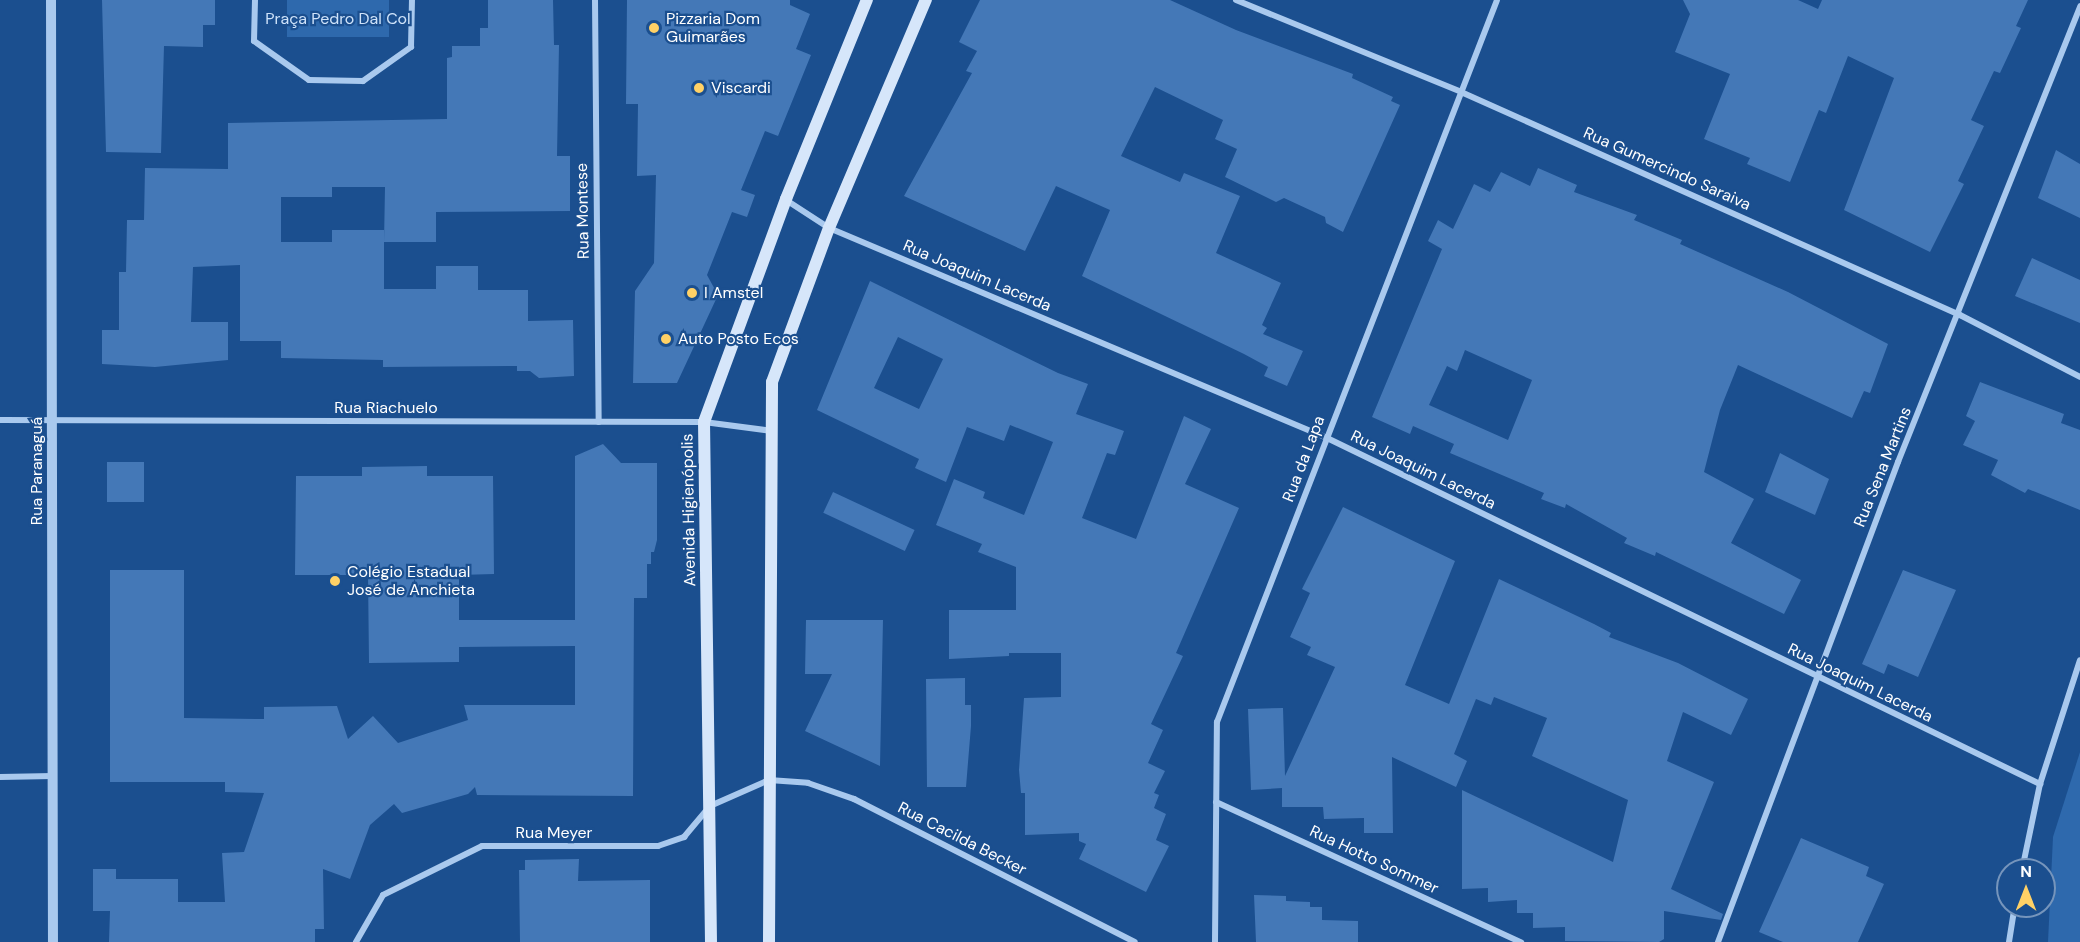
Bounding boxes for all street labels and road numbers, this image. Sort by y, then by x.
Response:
street label: Rua Gumercindo Saraiva [1580,123,1754,215]
street label: Rua Montese [573,163,593,259]
street label: Rua Joaquim Lacerda [900,236,1054,316]
street label: Rua Riachuelo [334,398,438,418]
street label: Rua Sena Martins [1850,404,1916,530]
street label: Rua da Lapa [1279,413,1329,505]
street label: Rua Paranaguá [27,417,47,525]
street label: Rua Joaquim Lacerda [1347,426,1499,514]
street label: Avenida Higienópolis [678,433,700,587]
street label: Rua Joaquim Lacerda [1784,639,1936,727]
street label: Rua Cacilda Becker [894,798,1030,880]
street label: Rua Hotto Sommer [1306,822,1442,898]
street label: Rua Meyer [515,823,593,843]

